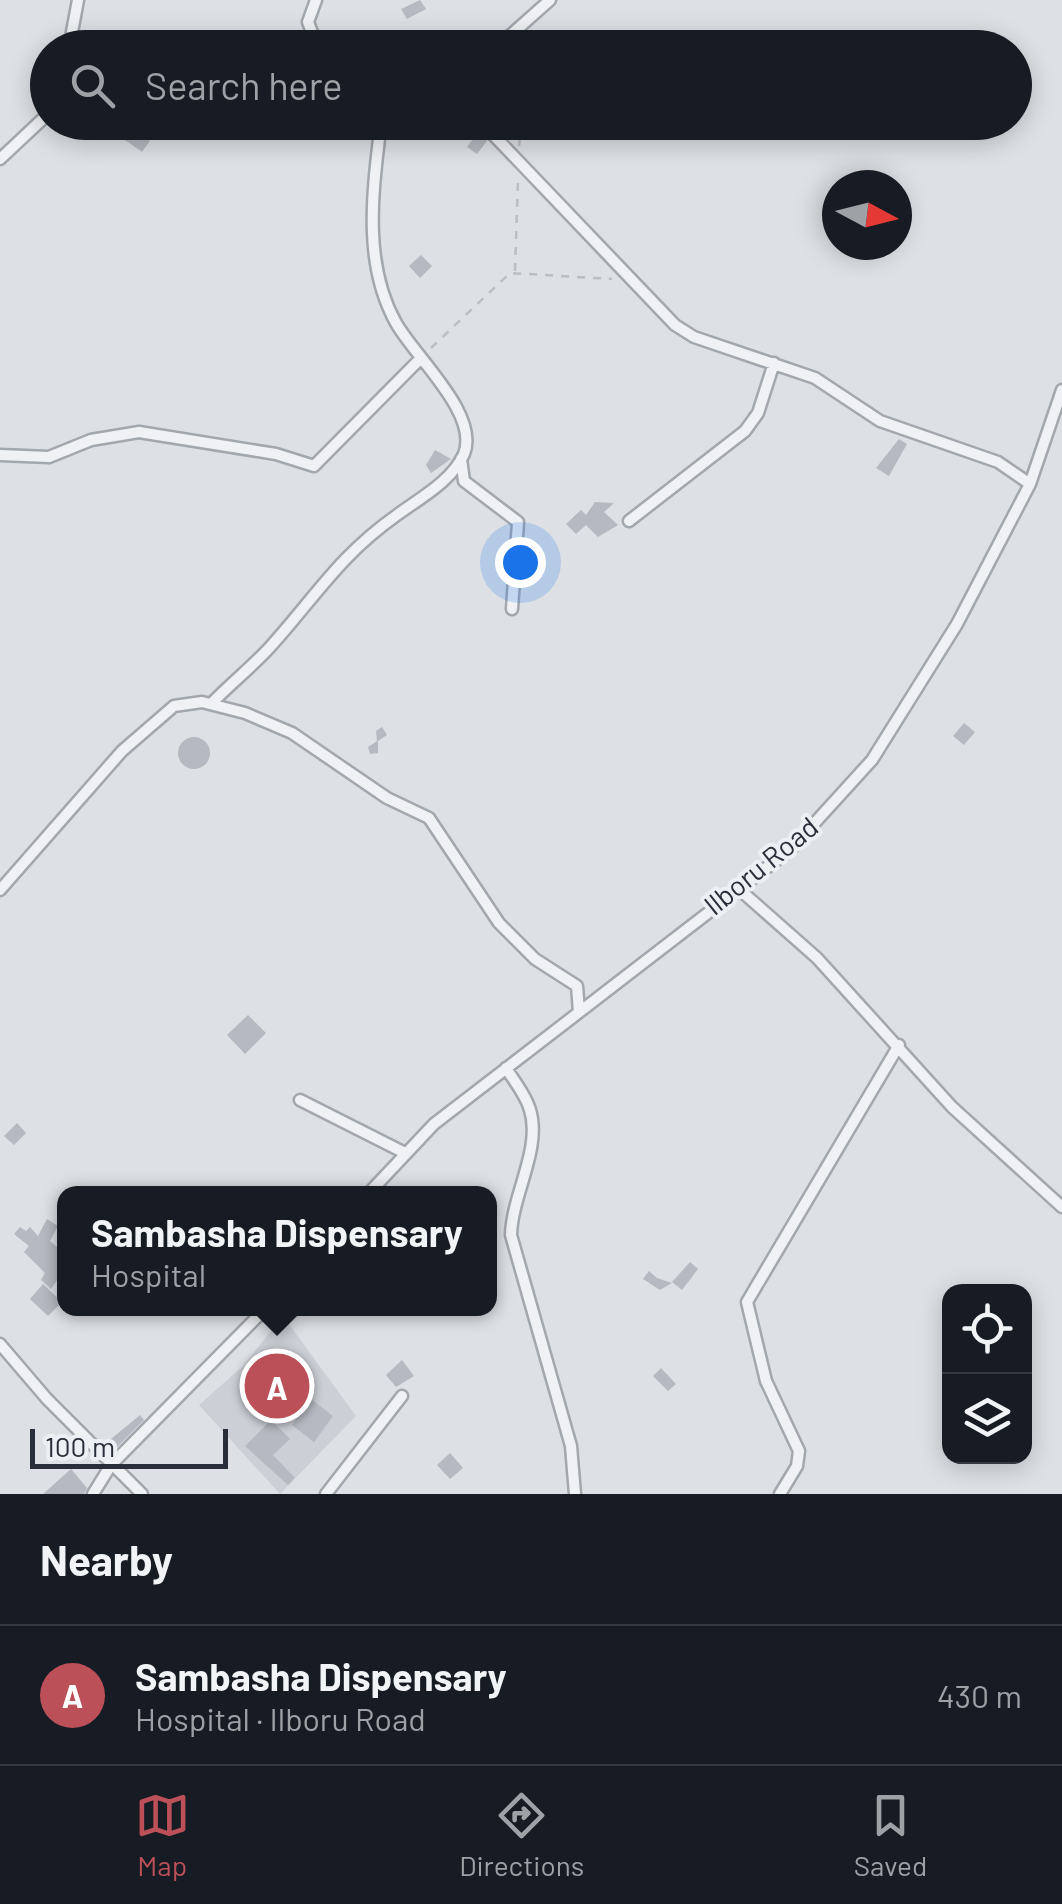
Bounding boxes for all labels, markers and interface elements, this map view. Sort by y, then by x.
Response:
search box [30,30,1032,140]
icon: search [65,58,120,113]
text: Search here [145,62,343,108]
north arrow [822,170,912,260]
your location [495,537,546,588]
street label: Ilboru Road [697,809,824,921]
popup [57,1186,497,1316]
text: Sambasha Dispensary [91,1209,463,1255]
text: Hospital [91,1255,206,1293]
map controls [942,1284,1032,1464]
button: locate [942,1284,1032,1374]
pin: A [244,1348,310,1424]
button: layers [942,1374,1032,1464]
scale bar [30,1424,228,1468]
text: 100 m [45,1429,115,1463]
text: Nearby [40,1534,173,1584]
text: Sambasha Dispensary [135,1653,507,1699]
text: A [62,1676,83,1714]
text: 430 m [937,1676,1022,1714]
text: Hospital · Ilboru Road [135,1699,426,1737]
tab: Map [135,1788,190,1882]
tab: Directions [459,1788,584,1882]
tab: Saved [854,1788,927,1882]

